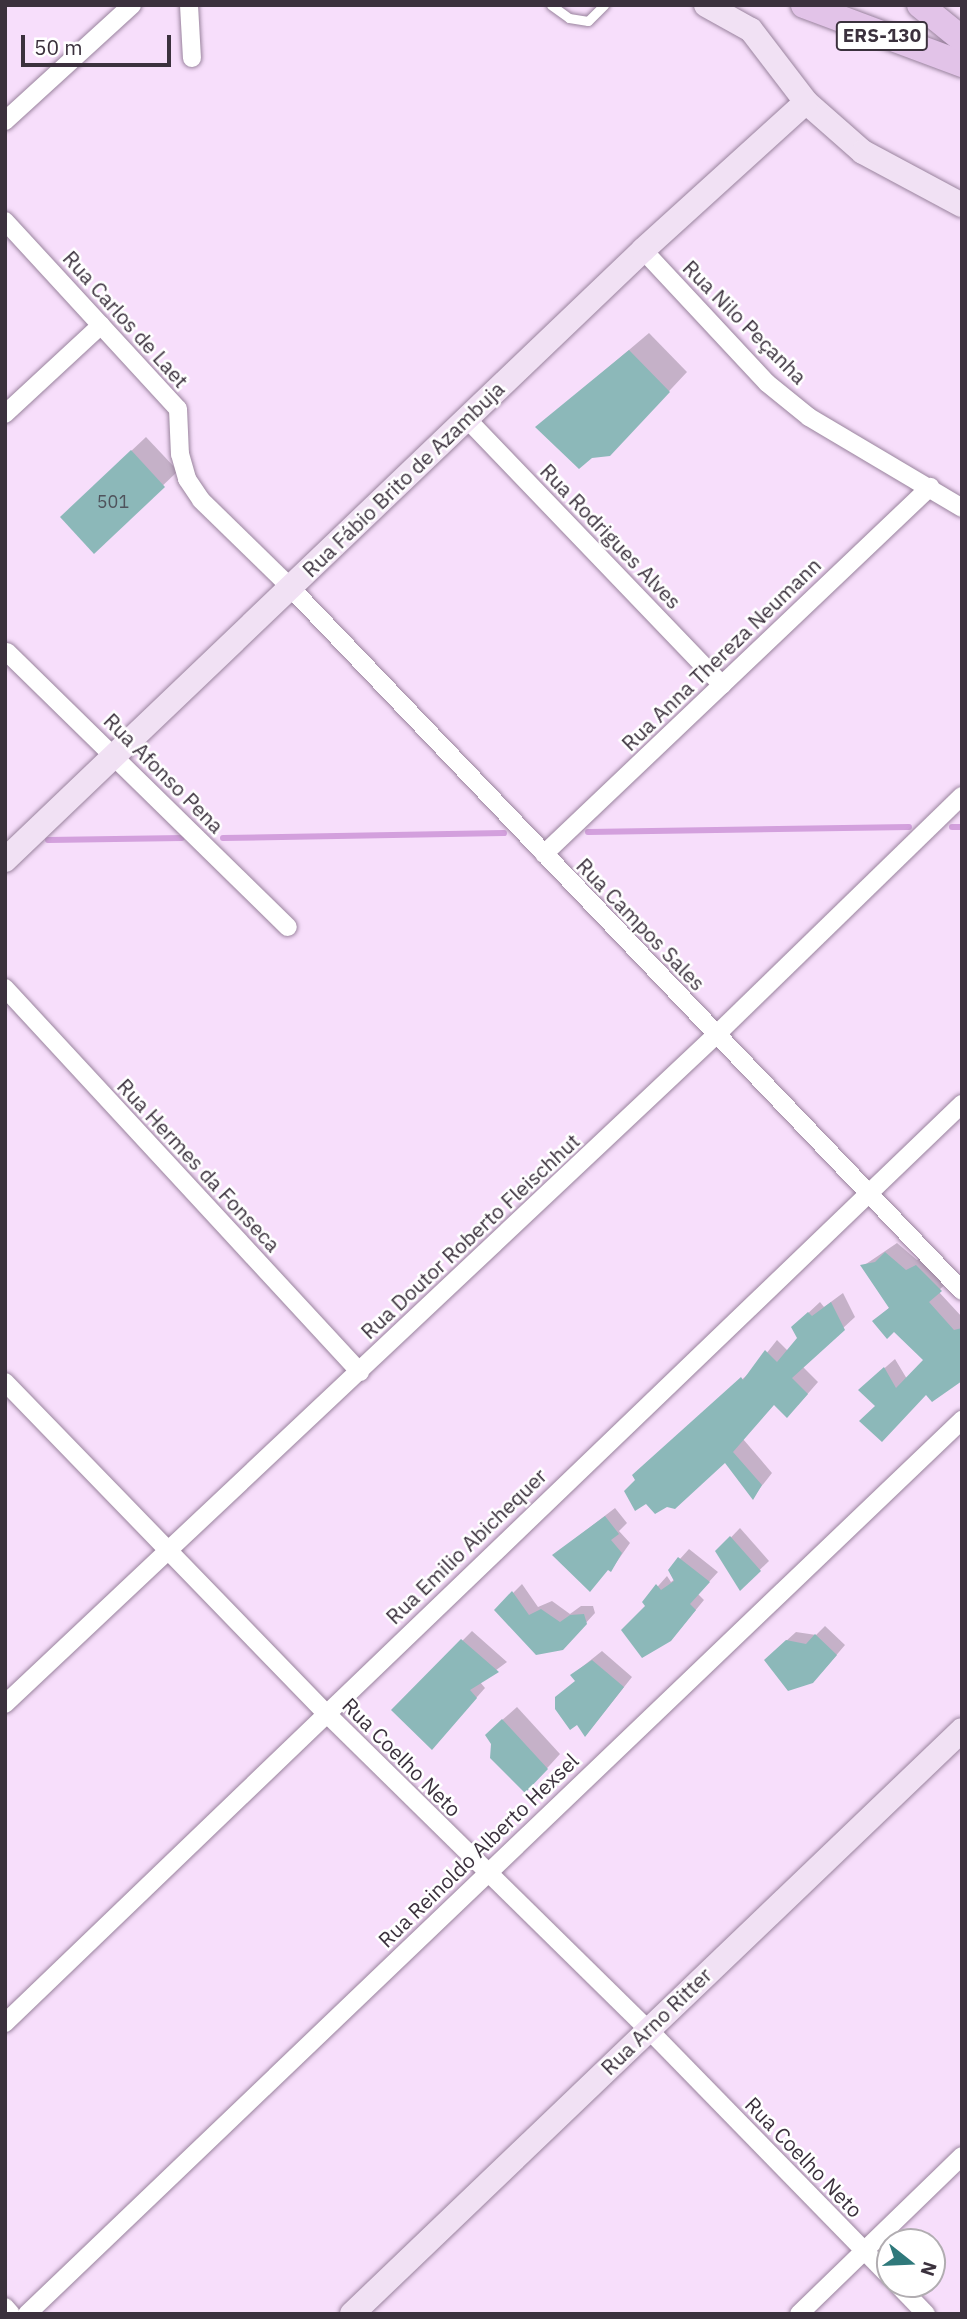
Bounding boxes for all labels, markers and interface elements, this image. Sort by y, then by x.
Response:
road number: ERS-130 [835,20,929,52]
scale bar [24,21,175,65]
text: 50 m [34,33,83,61]
street label: Rua Carlos de Laet [58,245,194,393]
street label: Rua Nilo Peçanha [678,255,812,389]
street label: Rua Fábio Brito de Azambuja [297,376,509,582]
street label: Rua Rodrigues Alves [535,458,687,614]
house number: 501 [97,491,129,513]
street label: Rua Anna Thereza Neumann [616,552,826,756]
street label: Rua Afonso Pena [99,708,229,838]
street label: Rua Campos Sales [571,853,711,995]
street label: Rua Hermes da Fonseca [112,1073,286,1257]
street label: Rua Doutor Roberto Fleischhut [356,1128,584,1344]
street label: Rua Emilio Abichequer [381,1463,551,1629]
street label: Rua Coelho Neto [337,1692,467,1822]
street label: Rua Reinoldo Alberto Hexsel [373,1748,583,1952]
street label: Rua Arno Ritter [596,1962,716,2080]
street label: Rua Coelho Neto [740,2092,868,2222]
north arrow [876,2228,946,2298]
text: N [916,2259,943,2279]

